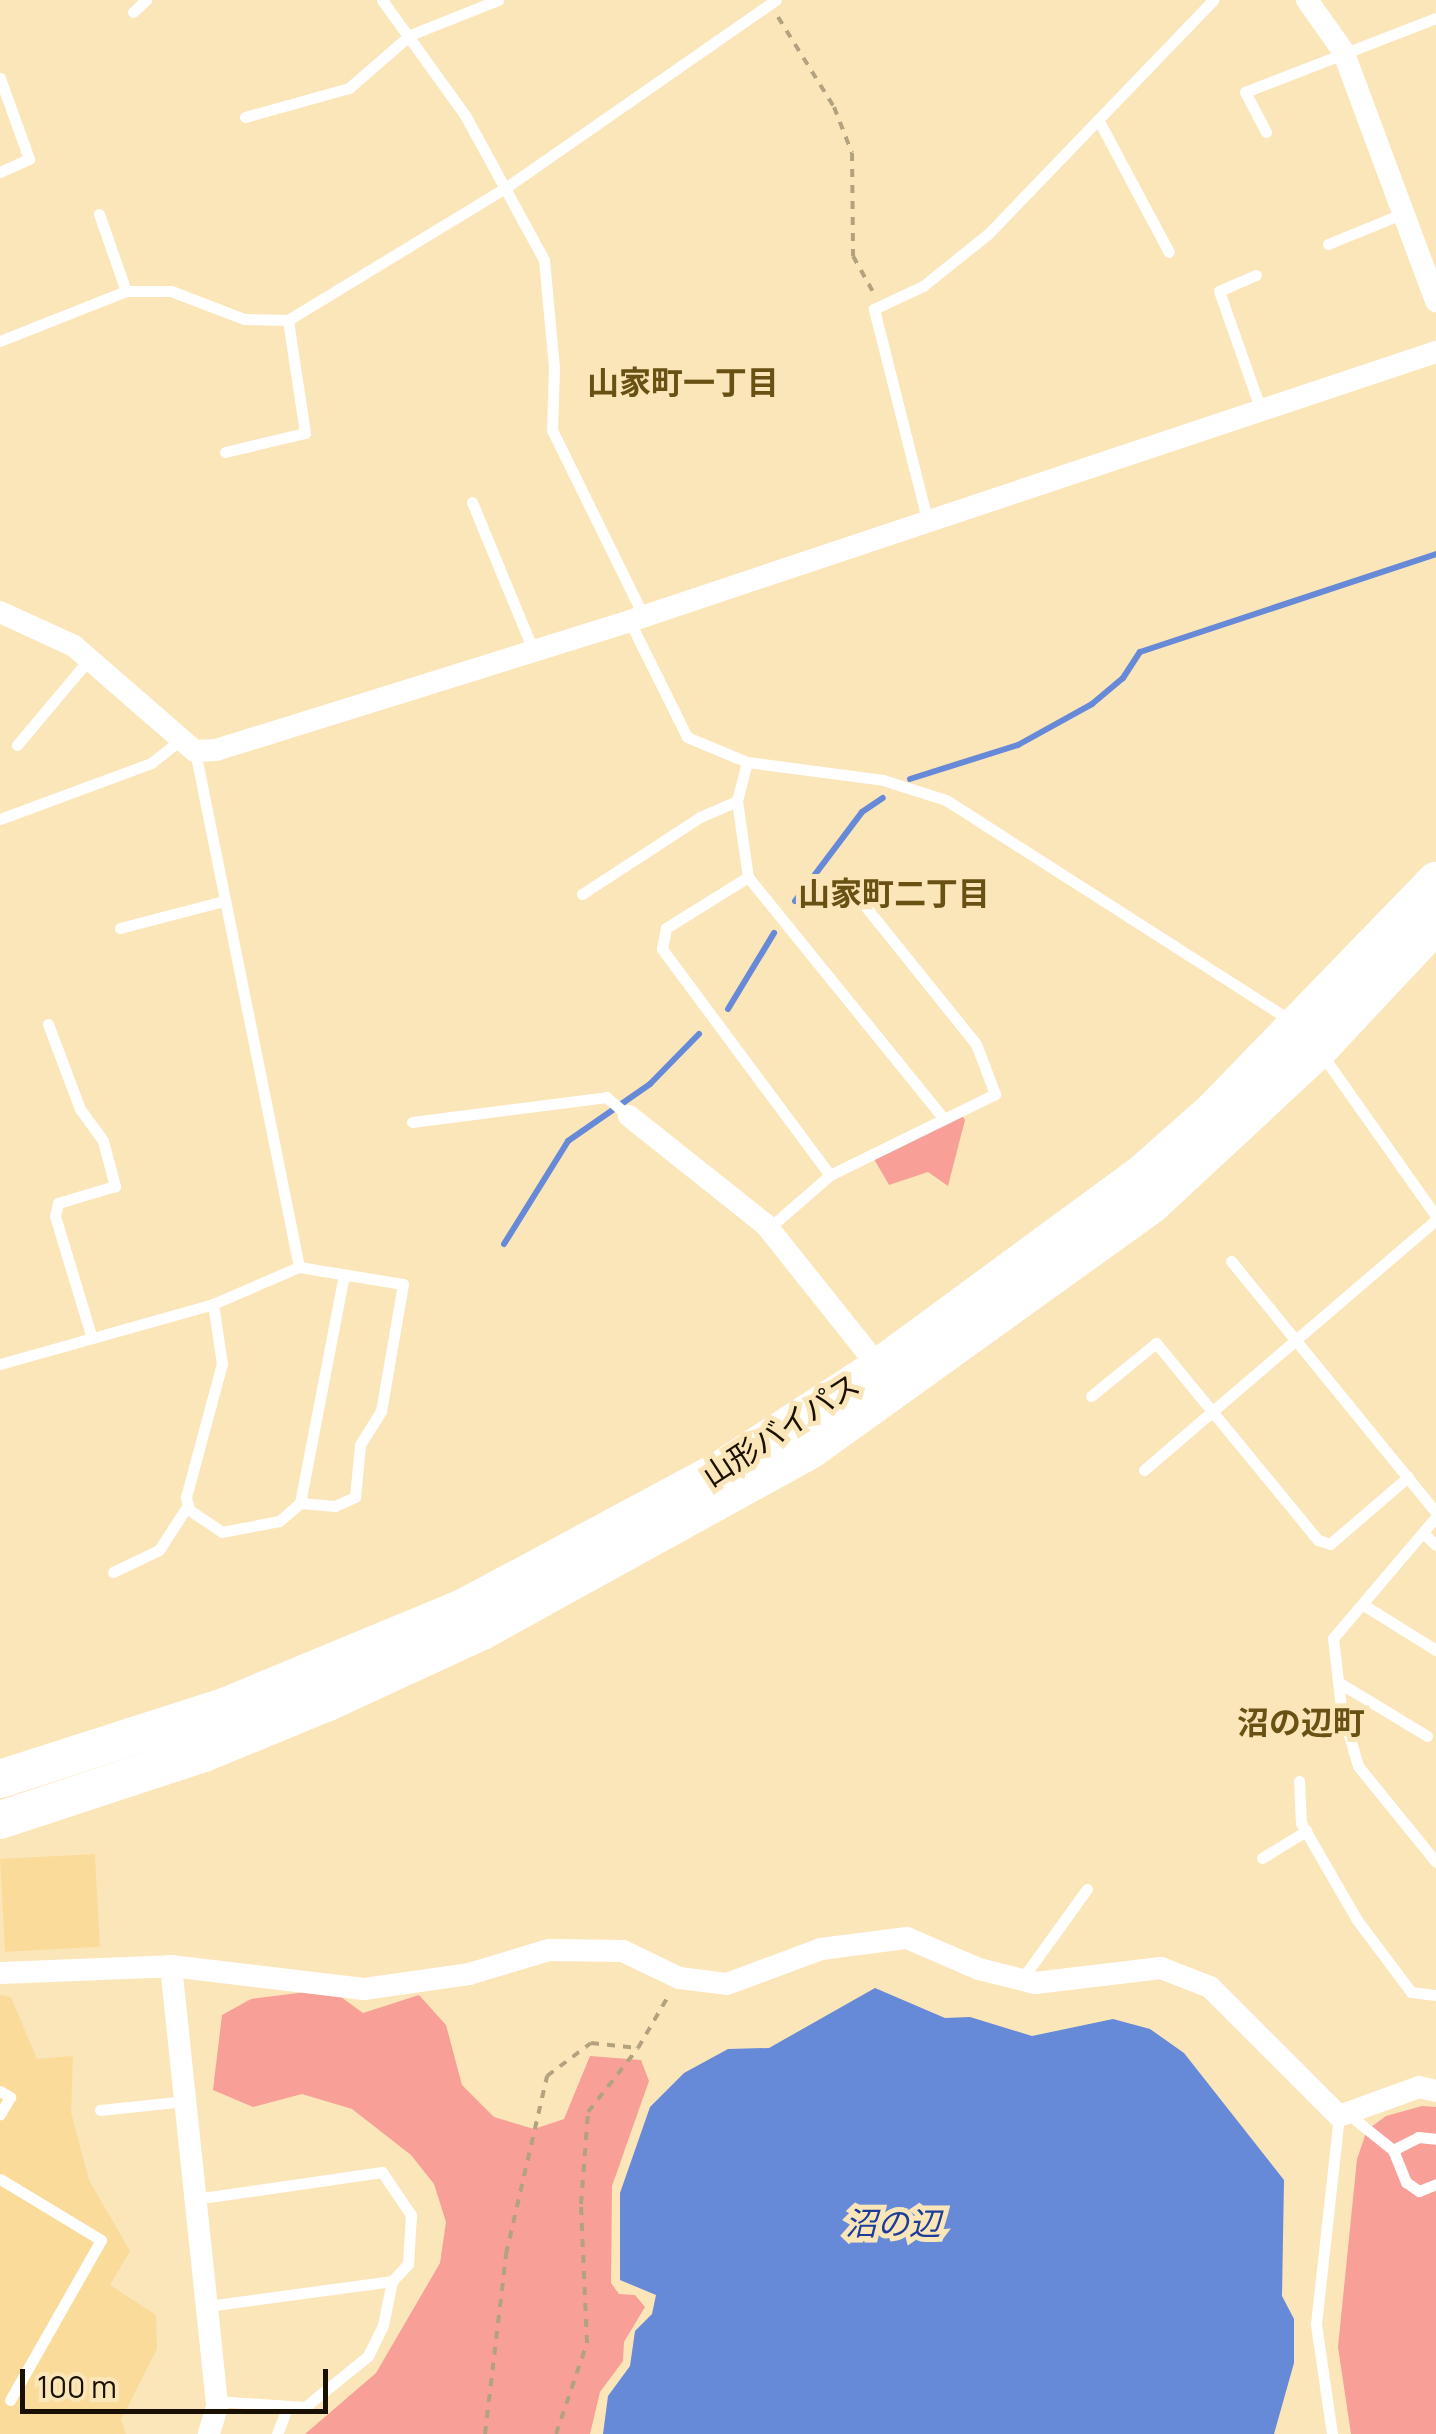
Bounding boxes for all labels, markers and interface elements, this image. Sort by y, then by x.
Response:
district label: 山家町一丁目 [587,363,779,401]
district label: 山家町二丁目 [798,874,990,912]
street label: 山形バイパス [696,1366,866,1494]
district label: 沼の辺町 [1237,1703,1365,1741]
water label: 沼の辺 [845,2204,941,2242]
scale bar [25,2349,332,2411]
text: 100 m [37,2366,117,2407]

